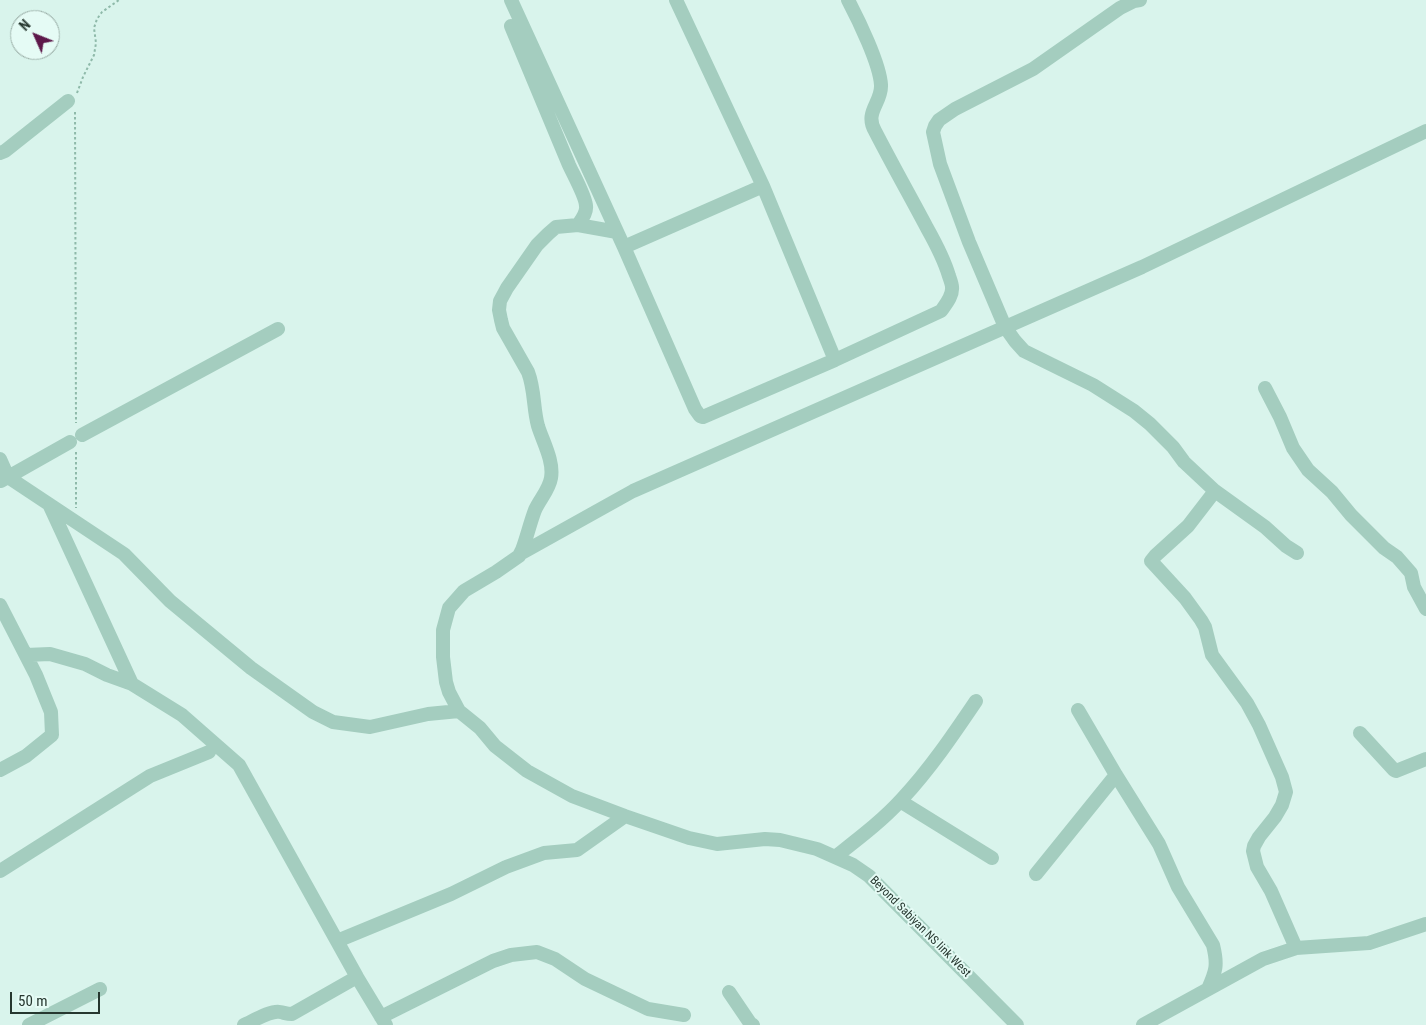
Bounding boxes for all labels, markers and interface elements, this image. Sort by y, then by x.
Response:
north arrow [10,10,60,60]
text: N [16,17,34,34]
street label: Beyond Sabiyan NS link West [866,873,974,981]
scale bar [12,982,102,1014]
text: 50 m [18,992,48,1010]

